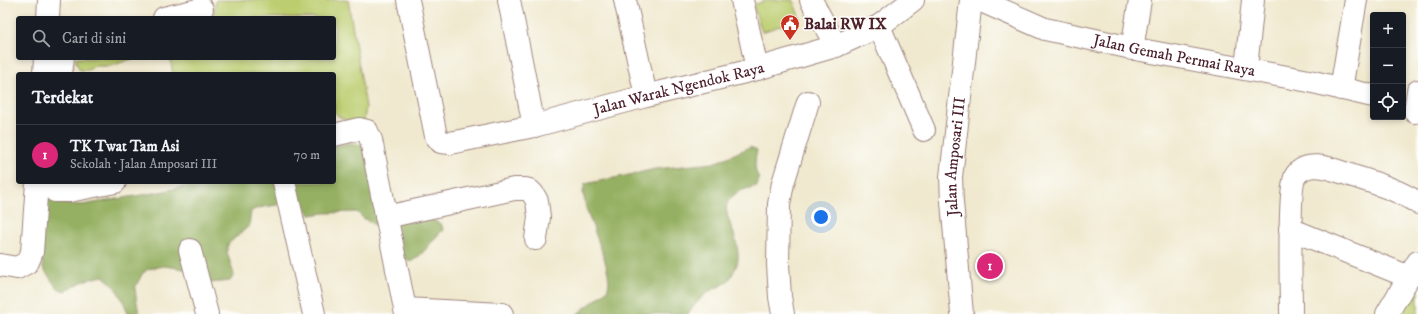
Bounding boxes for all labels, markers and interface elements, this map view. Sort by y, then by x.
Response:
map controls [1370,12,1406,120]
button: + [1370,12,1406,48]
public building icon: Balai RW IX [779,13,801,41]
place label: Balai RW IX [804,14,887,34]
search box [16,16,336,60]
icon: search [30,27,52,49]
text: Cari di sini [62,29,126,48]
street label: Jalan Gemah Permai Raya [1089,29,1257,81]
button: − [1370,48,1406,84]
street label: Jalan Warak Ngendok Raya [589,57,767,120]
button: locate [1370,84,1406,120]
text: Terdekat [32,87,93,109]
street label: Jalan Amposari III [941,96,970,219]
text: TK Twat Tam Asi [70,137,179,156]
text: 1 [43,147,47,163]
text: 70 m [294,147,320,163]
text: Sekolah · Jalan Amposari III [70,156,217,172]
your location [811,207,831,227]
pin: 1 [977,251,1003,281]

